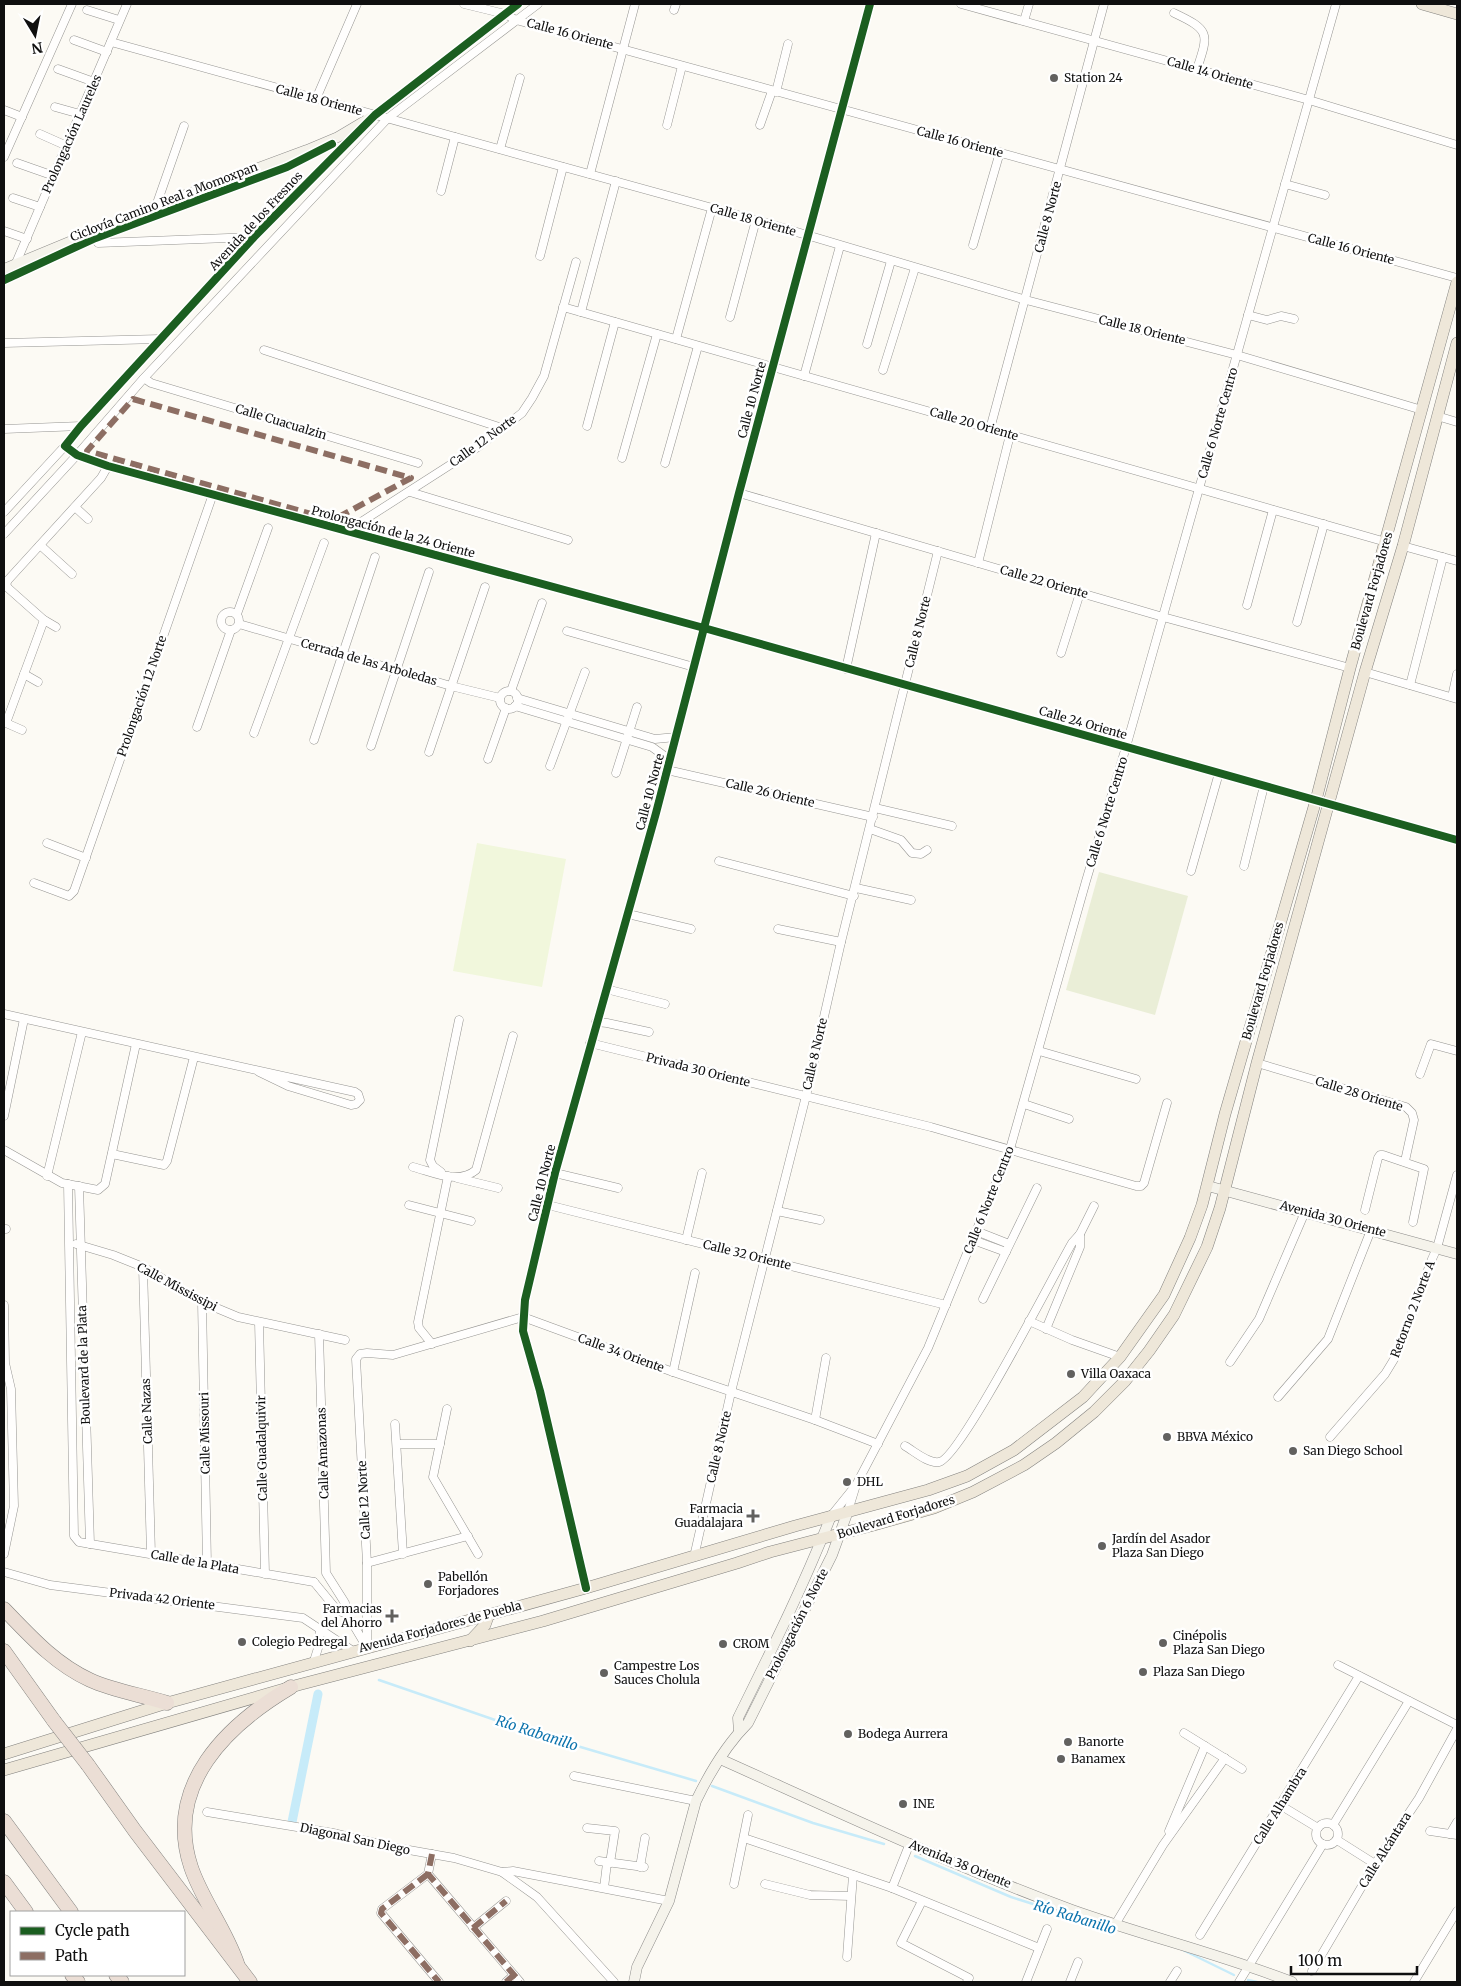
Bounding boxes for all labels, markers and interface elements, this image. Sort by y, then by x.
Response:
north arrow [10,10,60,60]
street label: Calle 16 Oriente [525,15,615,52]
text: N [30,38,44,58]
street label: Calle 14 Oriente [1165,53,1255,92]
place label: Station 24 [1064,70,1123,85]
street label: Prolongación Laureles [39,72,105,195]
marker: Station 24 [1048,72,1060,84]
street label: Calle 18 Oriente [274,81,364,118]
street label: Calle 16 Oriente [915,123,1005,160]
street label: Ciclovía Camino Real a Momoxpan [68,159,260,244]
street label: Avenida de los Fresnos [205,168,306,274]
street label: Calle 8 Norte [1031,180,1064,254]
street label: Calle 18 Oriente [708,200,798,239]
street label: Calle 16 Oriente [1306,230,1396,267]
street label: Calle 18 Oriente [1097,312,1187,348]
street label: Calle 10 Norte [734,360,769,440]
street label: Calle 6 Norte Centro [1194,366,1241,480]
street label: Calle Cuacualzin [234,400,329,443]
street label: Calle 20 Oriente [928,404,1020,443]
street label: Calle 12 Norte [447,411,519,470]
street label: Prolongación de la 24 Oriente [310,502,477,561]
street label: Boulevard Forjadores [1347,530,1396,652]
street label: Calle 22 Oriente [999,562,1090,601]
street label: Calle 8 Norte [901,595,934,669]
street label: Prolongación 12 Norte [114,633,169,758]
street label: Cerrada de las Arboledas [299,635,439,688]
street label: Calle 24 Oriente [1037,703,1129,742]
street label: Calle 10 Norte [632,752,667,832]
street label: Calle 6 Norte Centro [1083,755,1130,869]
street label: Calle 26 Oriente [724,775,816,810]
street label: Boulevard Forjadores [1238,920,1287,1042]
street label: Calle 8 Norte [799,1017,830,1091]
street label: Privada 30 Oriente [645,1049,752,1090]
street label: Calle 28 Oriente [1314,1073,1405,1114]
street label: Calle 10 Norte [525,1143,558,1223]
street label: Calle 6 Norte Centro [960,1144,1017,1256]
street label: Avenida 30 Oriente [1278,1197,1388,1240]
street label: Calle 32 Oriente [702,1236,793,1273]
street label: Retorno 2 Norte A [1387,1258,1438,1359]
street label: Calle Mississipi [135,1259,220,1314]
street label: Boulevard de la Plata [74,1305,93,1425]
street label: Calle 34 Oriente [576,1330,666,1375]
place label: Villa Oaxaca [1080,1366,1151,1381]
marker: Villa Oaxaca [1065,1368,1077,1380]
street label: Calle Nazas [138,1378,155,1444]
street label: Calle Missouri [196,1392,213,1474]
street label: Calle Guadalquivir [253,1395,270,1501]
street label: Calle Amazonas [313,1407,332,1499]
street label: Calle 8 Norte [703,1410,734,1484]
place label: BBVA México [1177,1429,1253,1444]
marker: BBVA México [1161,1431,1173,1443]
place label: San Diego School [1303,1443,1403,1458]
marker: San Diego School [1287,1445,1299,1457]
street label: Calle 12 Norte [354,1460,373,1540]
place label: DHL [857,1474,883,1489]
marker: DHL [841,1476,853,1488]
street label: Boulevard Forjadores [835,1491,957,1542]
place label: Farmacia Guadalajara [675,1501,744,1530]
marker: Farmacia Guadalajara [747,1510,759,1522]
place label: Jardín del Asador Plaza San Diego [1111,1531,1211,1560]
marker: Jardín del Asador Plaza San Diego [1096,1540,1108,1552]
street label: Calle de la Plata [150,1546,241,1577]
street label: Prolongación 6 Norte [762,1566,831,1682]
place label: Pabellón Forjadores [438,1569,499,1598]
marker: Pabellón Forjadores [422,1578,434,1590]
street label: Privada 42 Oriente [108,1585,216,1612]
street label: Avenida Forjadores de Puebla [356,1597,523,1656]
place label: Farmacias del Ahorro [321,1601,382,1630]
marker: Farmacias del Ahorro [386,1610,398,1622]
place label: Cinépolis Plaza San Diego [1173,1628,1265,1657]
place label: Colegio Pedregal [252,1634,348,1649]
marker: Colegio Pedregal [236,1636,248,1648]
place label: CROM [733,1636,769,1651]
marker: Cinépolis Plaza San Diego [1157,1637,1169,1649]
marker: CROM [717,1638,729,1650]
place label: Campestre Los Sauces Cholula [614,1658,701,1687]
place label: Plaza San Diego [1153,1664,1245,1679]
marker: Plaza San Diego [1137,1666,1149,1678]
marker: Campestre Los Sauces Cholula [598,1667,610,1679]
water label: Río Rabanillo [494,1711,580,1755]
place label: Bodega Aurrera [858,1726,949,1741]
marker: Bodega Aurrera [842,1728,854,1740]
place label: Banorte [1078,1734,1124,1749]
marker: Banorte [1062,1736,1074,1748]
place label: Banamex [1071,1751,1126,1766]
marker: Banamex [1055,1753,1067,1765]
street label: Calle Alhambra [1250,1764,1310,1847]
place label: INE [913,1796,935,1811]
marker: INE [897,1798,909,1810]
street label: Calle Alcántara [1355,1809,1414,1890]
street label: Diagonal San Diego [299,1819,412,1858]
street label: Avenida 38 Oriente [906,1836,1013,1891]
water label: Río Rabanillo [1031,1896,1119,1938]
legend [10,1911,185,1976]
text: Cycle path [55,1921,130,1940]
scale bar [1291,1944,1417,1976]
text: Path [55,1946,88,1965]
text: 100 m [1298,1951,1342,1970]

